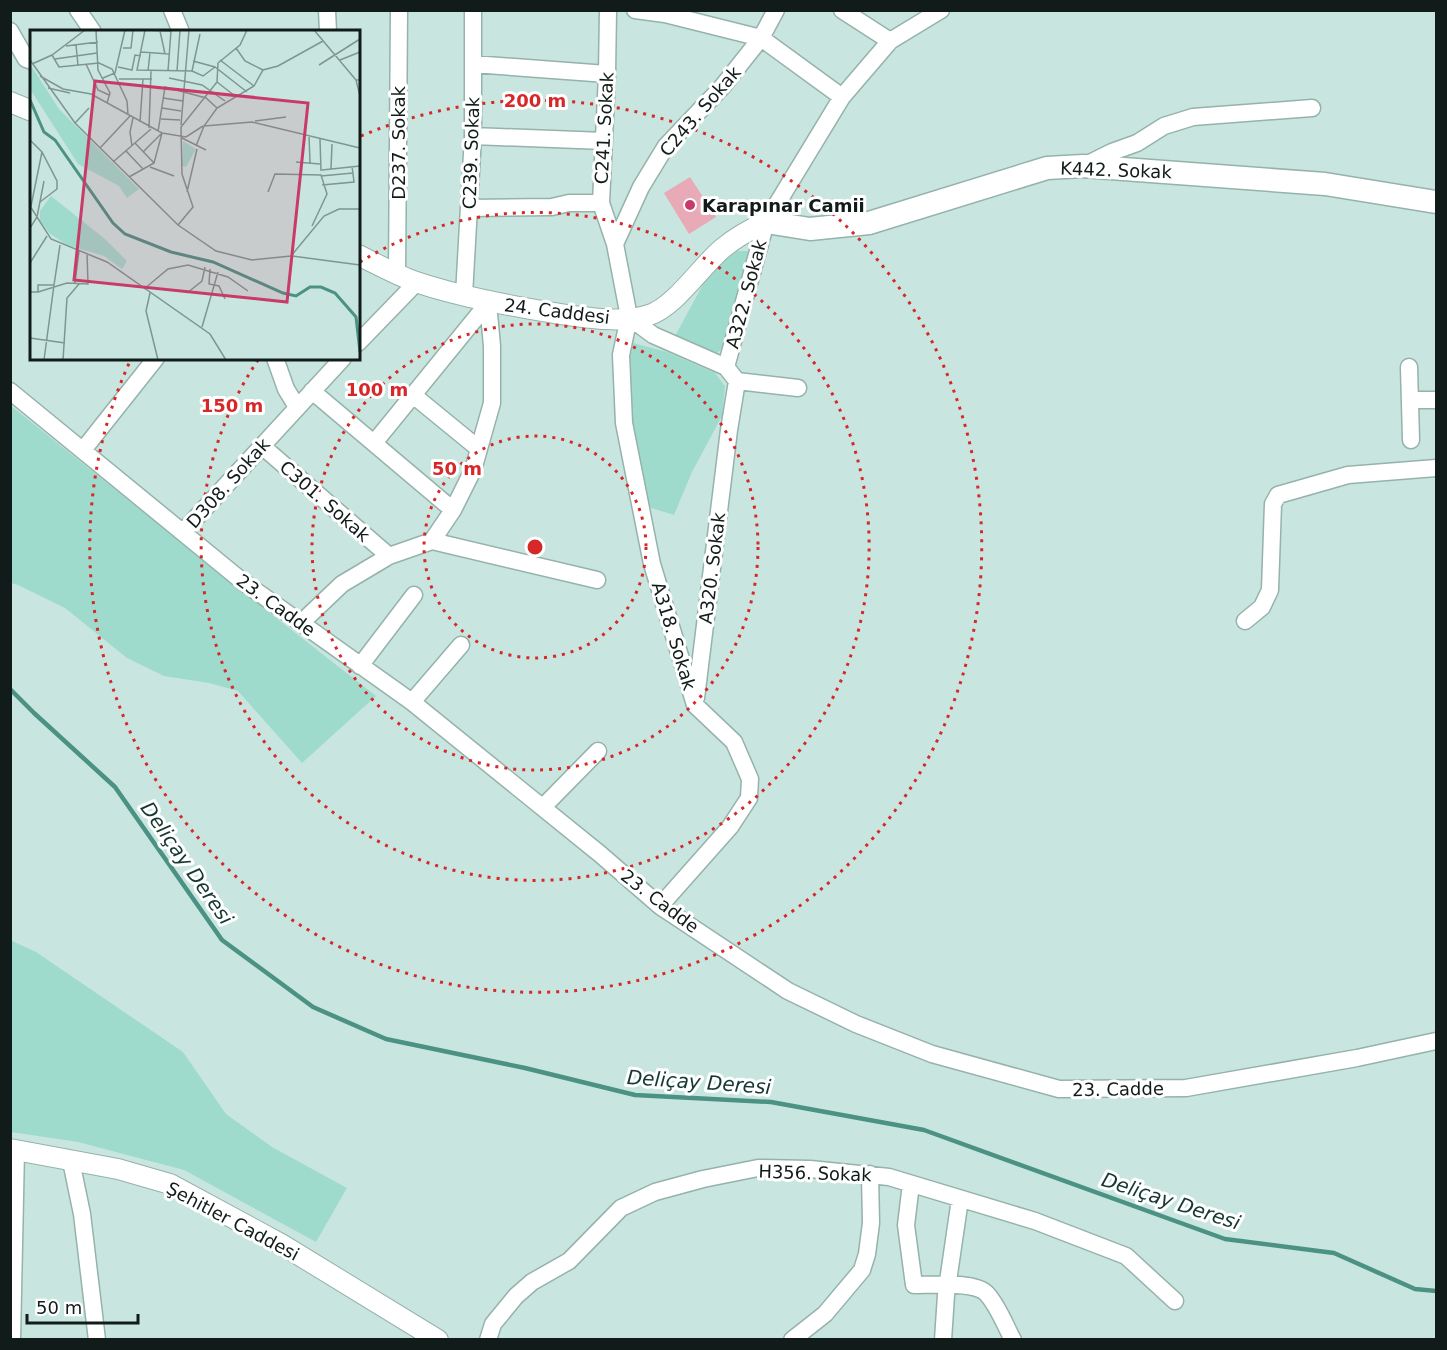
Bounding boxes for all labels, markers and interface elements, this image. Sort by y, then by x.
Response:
inset map [30,30,360,360]
street label: C243. Sokak [655,61,745,160]
street label: C241. Sokak [591,71,617,185]
street label: D237. Sokak [388,86,409,200]
text: 200 m [504,90,566,111]
street label: C239. Sokak [459,96,483,210]
street label: K442. Sokak [1060,158,1173,182]
place label: Karapınar Camii [702,195,865,216]
marker: Karapınar Camii [683,198,697,212]
street label: A322. Sokak [721,237,771,351]
street label: 24. Caddesi [503,294,611,328]
text: 100 m [346,379,408,400]
text: 150 m [201,395,263,416]
street label: D308. Sokak [182,433,274,532]
street label: C301. Sokak [276,456,375,546]
text: 50 m [432,458,482,479]
street label: A320. Sokak [695,511,729,625]
centre of rings [525,537,545,557]
street label: 23. Cadde [233,570,319,640]
street label: A318. Sokak [648,579,701,693]
water label: Deliçay Deresi [136,797,239,929]
street label: 23. Cadde [617,865,703,937]
water label: Deliçay Deresi [626,1065,772,1099]
street label: 23. Cadde [1072,1078,1164,1100]
street label: H356. Sokak [758,1161,873,1185]
water label: Deliçay Deresi [1099,1167,1244,1235]
street label: Şehitler Caddesi [163,1177,303,1265]
scale bar [27,1287,138,1325]
text: 50 m [36,1297,82,1318]

